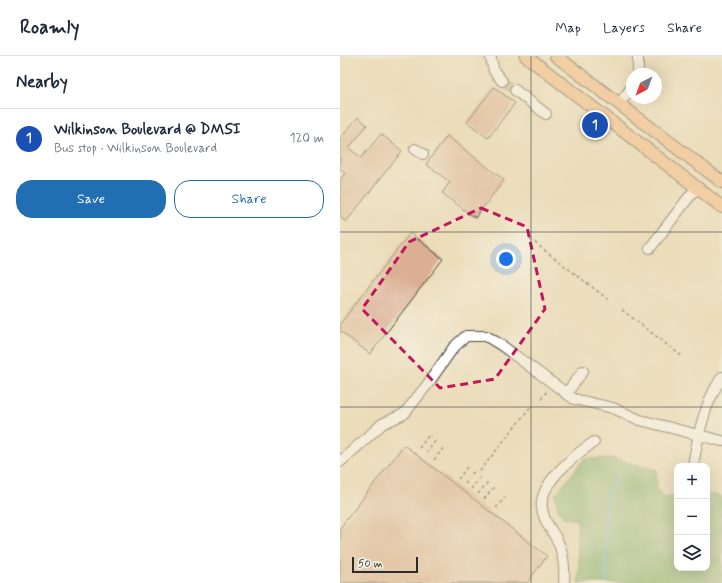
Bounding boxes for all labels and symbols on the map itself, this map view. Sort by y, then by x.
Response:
north arrow [626,68,662,104]
pin: 1 [582,110,608,140]
your location [496,249,516,269]
scale bar [352,555,418,574]

